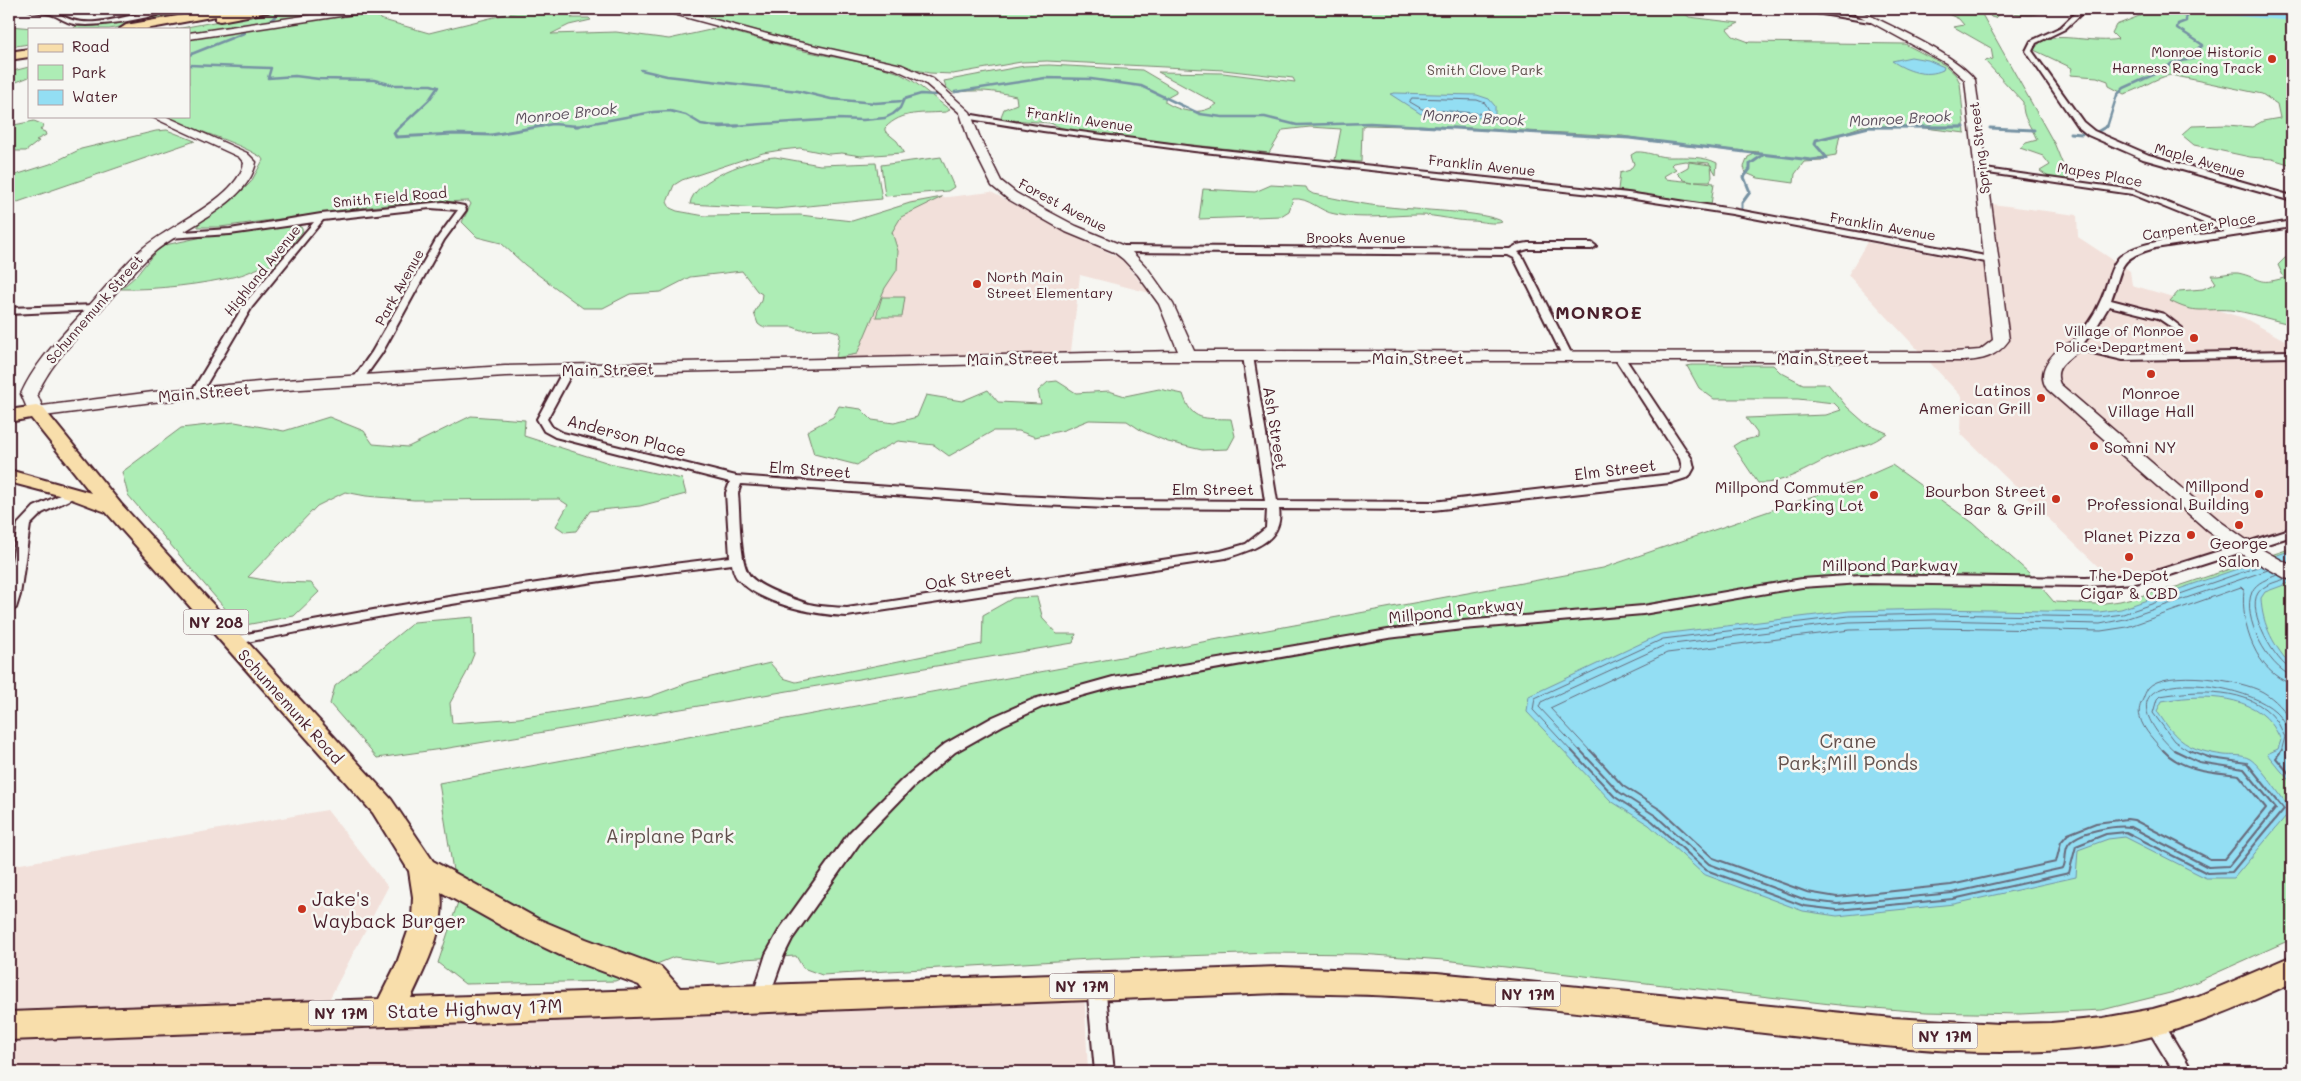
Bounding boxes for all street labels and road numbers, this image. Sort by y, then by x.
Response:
street label: Spring Street [1964,101,1994,195]
street label: Franklin Avenue [1026,102,1134,136]
street label: Maple Avenue [2152,138,2248,182]
street label: Franklin Avenue [1428,150,1536,180]
street label: Mapes Place [2056,157,2144,191]
street label: Forest Avenue [1015,174,1111,236]
street label: Smith Field Road [332,183,448,211]
street label: Franklin Avenue [1829,207,1937,245]
street label: Carpenter Place [2141,208,2257,244]
street label: Highland Avenue [219,220,305,320]
street label: Brooks Avenue [1306,228,1406,247]
street label: Park Avenue [370,245,428,329]
street label: Schunnemunk Street [41,250,147,368]
street label: Main Street [967,347,1059,369]
street label: Main Street [1372,347,1464,368]
street label: Main Street [1777,347,1869,368]
street label: Main Street [562,358,654,380]
street label: Main Street [157,378,251,406]
street label: Ash Street [1259,385,1293,471]
street label: Anderson Place [565,409,689,461]
street label: Elm Street [1573,454,1657,484]
street label: Elm Street [768,456,852,482]
street label: Elm Street [1172,478,1254,499]
street label: Millpond Parkway [1822,554,1958,575]
street label: Oak Street [923,560,1013,594]
street label: Millpond Parkway [1387,592,1525,628]
road number: NY 208 [184,610,248,634]
street label: Schunnemunk Road [234,644,348,768]
road number: NY 17M [1050,974,1114,998]
road number: NY 17M [1496,982,1560,1006]
street label: State Highway 17M [387,992,563,1024]
road number: NY 17M [308,1000,374,1026]
road number: NY 17M [1912,1024,1978,1048]

